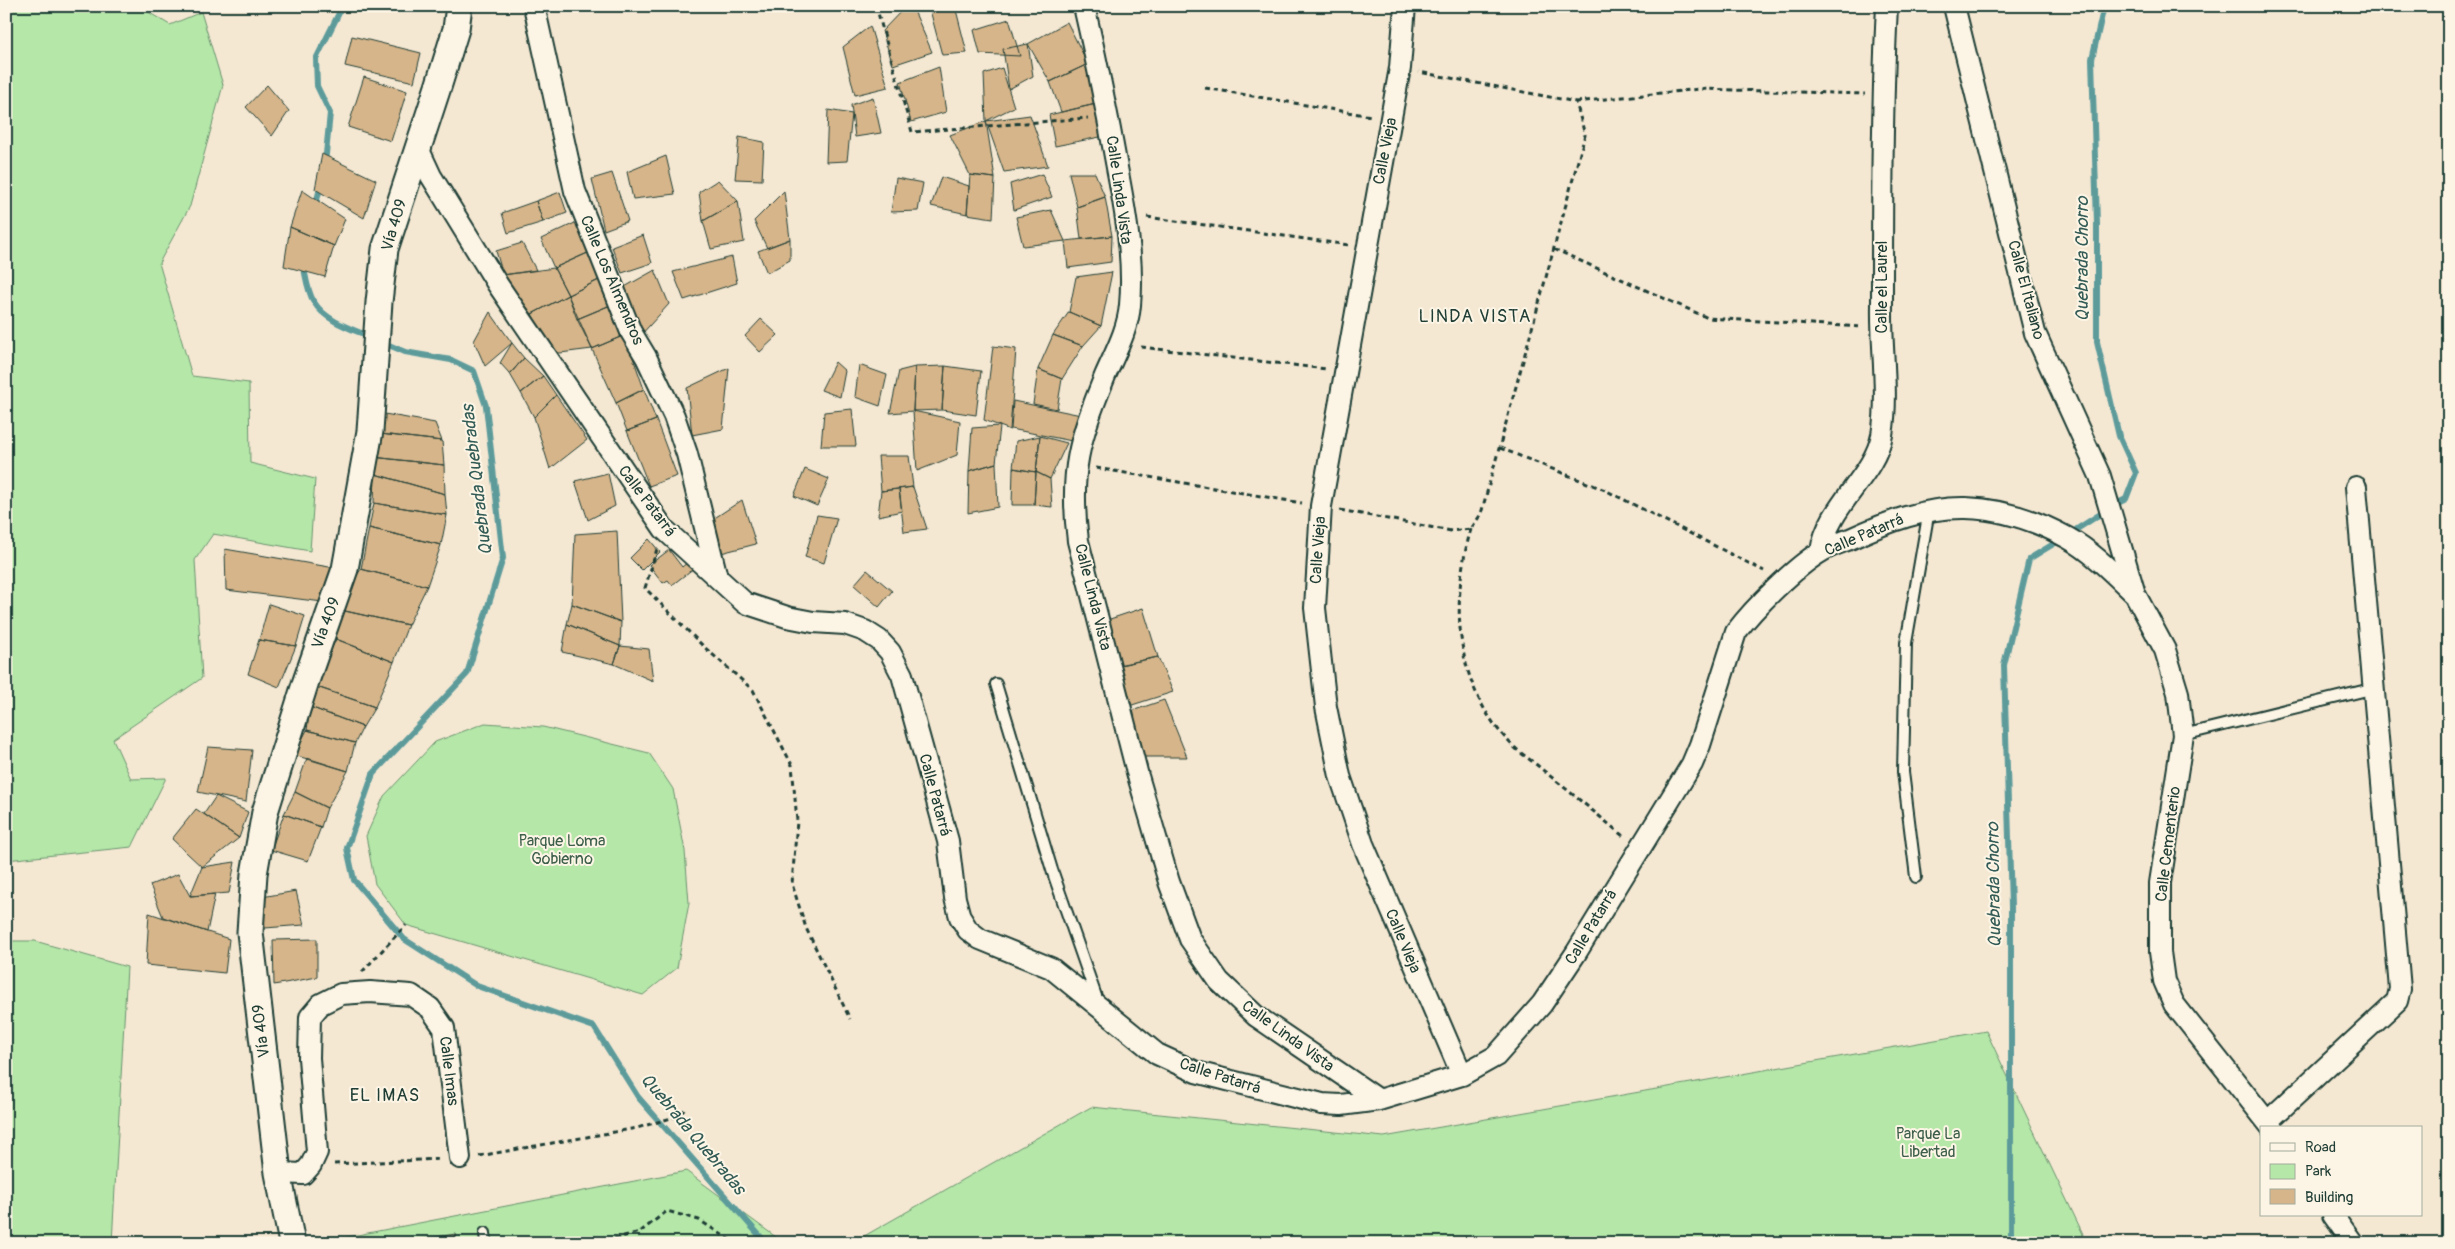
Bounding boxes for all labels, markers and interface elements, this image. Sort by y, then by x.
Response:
street label: Calle Vieja [1369,116,1401,186]
street label: Calle Linda Vista [1101,134,1137,246]
water label: Quebrada Chorro [2071,195,2094,322]
street label: Vía 409 [377,197,411,253]
street label: Calle Los Almendros [576,212,648,348]
street label: Calle El Italiano [2003,238,2049,342]
street label: Calle el Laurel [1872,241,1892,333]
district label: LINDA VISTA [1419,305,1531,328]
water label: Quebrada Quebradas [456,401,498,557]
street label: Calle Patarrá [614,461,680,541]
street label: Calle Patarrá [1821,509,1907,561]
street label: Calle Vieja [1306,516,1330,584]
street label: Calle Linda Vista [1070,542,1116,652]
street label: Vía 409 [307,594,345,652]
street label: Calle Patarrá [914,752,956,838]
street label: Calle Cementerio [2151,785,2185,903]
water label: Quebrada Chorro [1981,821,2007,948]
park label: Parque Loma Gobierno [518,831,606,869]
street label: Calle Patarrá [1561,886,1621,968]
street label: Calle Vieja [1381,906,1425,976]
street label: Calle Linda Vista [1238,996,1338,1076]
street label: Vía 409 [248,1003,274,1059]
street label: Calle Imas [435,1035,463,1107]
street label: Calle Patarrá [1177,1053,1263,1099]
water label: Quebrada Quebradas [636,1069,752,1201]
district label: EL IMAS [350,1084,420,1107]
park label: Parque La Libertad [1896,1124,1960,1162]
legend [2260,1126,2422,1216]
text: Road [2305,1138,2336,1157]
text: Park [2305,1162,2332,1181]
text: Building [2305,1188,2353,1207]

